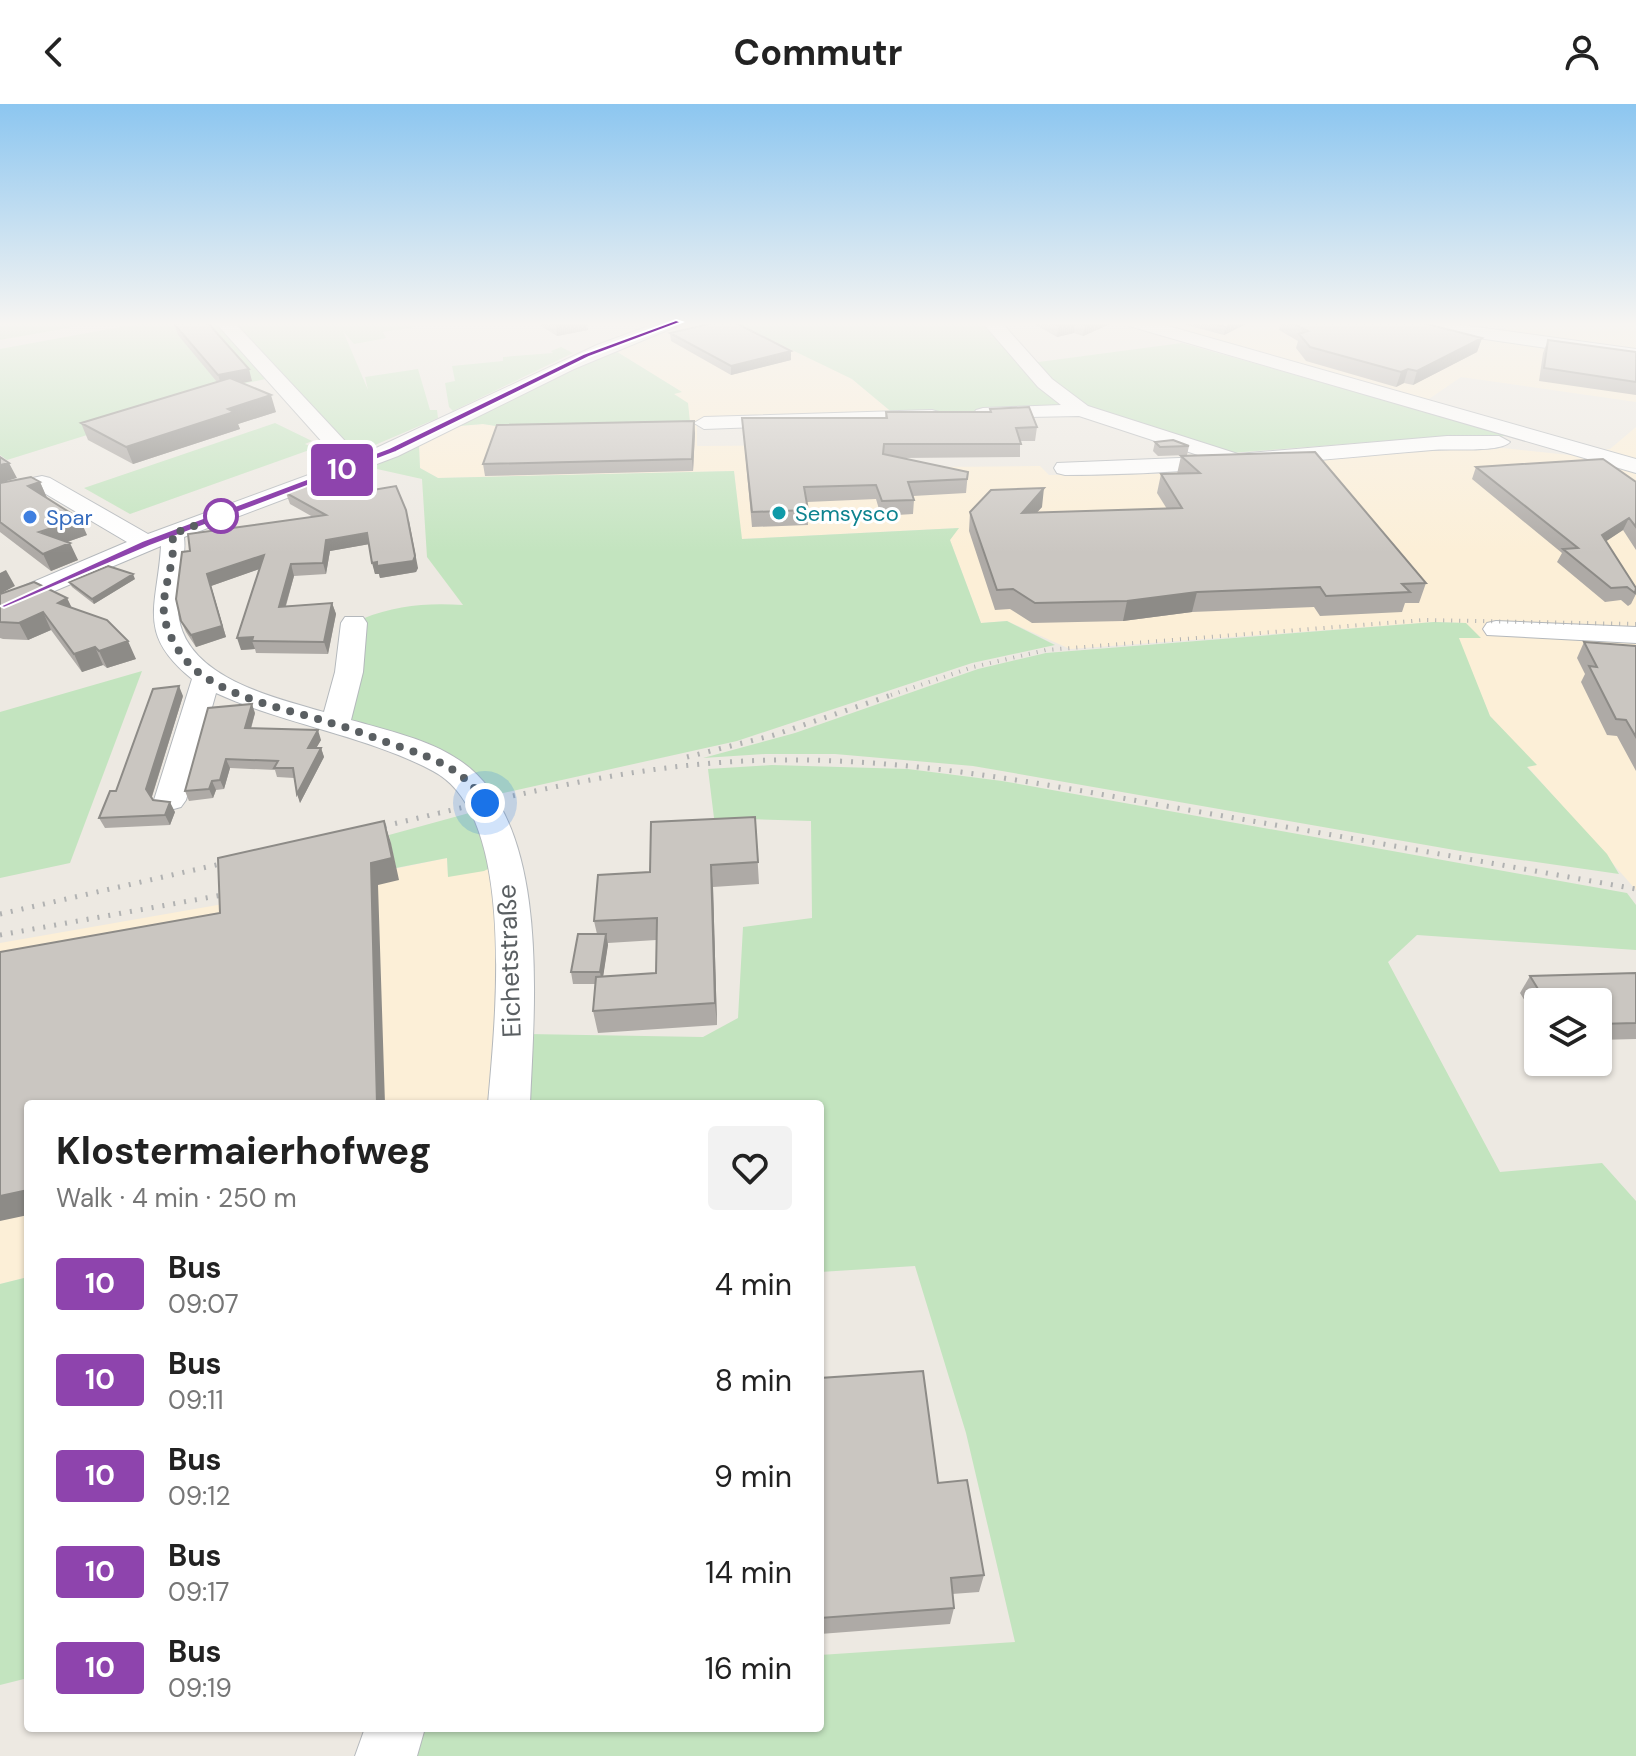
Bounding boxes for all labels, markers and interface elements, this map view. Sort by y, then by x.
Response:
text: Commutr [734,29,902,76]
icon: back [32,30,76,74]
icon: person [1560,30,1604,74]
line badge: 10 [306,444,378,496]
text: 10 [327,451,357,488]
unlabelled marker [204,499,238,533]
place label: Semsysco [795,499,899,528]
place label: Spar [46,503,93,532]
marker: Semsysco [770,504,788,522]
marker: Spar [21,508,39,526]
your location [465,783,505,823]
street label: Eichetstraße [489,884,529,1038]
map controls [1524,988,1612,1076]
button: layers [1524,988,1612,1076]
text: Klostermaierhofweg [56,1126,431,1176]
button: heart [708,1126,792,1210]
text: Walk · 4 min · 250 m [56,1181,297,1215]
text: Bus [168,1248,222,1287]
text: 10 [85,1265,115,1302]
text: 4 min [715,1265,792,1304]
text: 09:07 [168,1287,239,1321]
text: Bus [168,1344,222,1383]
text: 10 [85,1361,115,1398]
text: 8 min [715,1361,792,1400]
text: 09:11 [168,1383,224,1417]
text: Bus [168,1440,222,1479]
text: 10 [85,1457,115,1494]
text: 9 min [714,1457,792,1496]
text: 09:12 [168,1479,230,1513]
text: Bus [168,1536,222,1575]
text: 10 [85,1553,115,1590]
text: 14 min [705,1553,792,1592]
text: 09:17 [168,1575,229,1609]
text: Bus [168,1632,222,1671]
text: 10 [85,1649,115,1686]
text: 16 min [705,1649,792,1688]
text: 09:19 [168,1671,232,1705]

